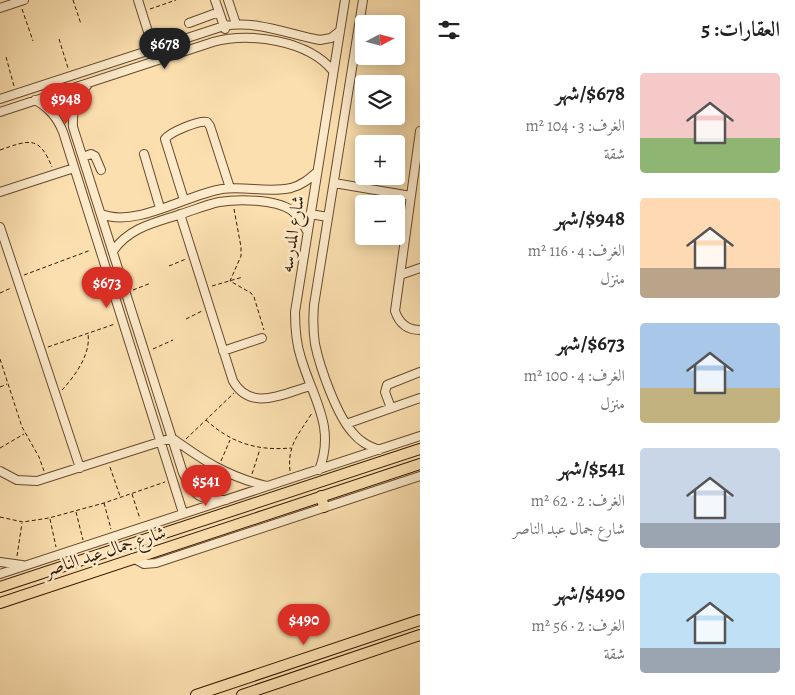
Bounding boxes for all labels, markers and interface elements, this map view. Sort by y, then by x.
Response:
north arrow [355,15,405,65]
map controls [355,15,405,245]
text: العقارات: 5 [701,15,780,43]
icon: filters [435,16,463,44]
pin: $678 [135,28,195,70]
text: $678 [150,33,180,55]
button: layers [355,75,405,125]
text: $678/شهر [555,79,625,107]
pin: $948 [36,82,96,125]
text: $948 [51,88,81,110]
icon: home [680,93,740,153]
text: الغرف: 3 · 104 m² [526,115,625,137]
button: + [355,135,405,185]
text: شقة [604,143,625,165]
street label: شارع المدرسه [274,194,313,275]
button: − [355,195,405,245]
text: $948/شهر [555,204,625,232]
icon: home [680,218,740,278]
text: الغرف: 4 · 116 m² [528,240,625,262]
pin: $673 [77,266,137,309]
text: منزل [600,268,625,290]
text: $673 [93,272,121,294]
text: $673/شهر [556,329,625,357]
icon: home [680,343,740,403]
text: الغرف: 4 · 100 m² [524,365,625,387]
text: منزل [600,393,625,415]
text: $541/شهر [558,454,625,482]
pin: $541 [176,464,236,507]
icon: home [680,468,740,528]
text: $541 [192,470,220,492]
text: الغرف: 2 · 62 m² [531,490,625,512]
text: شارع جمال عبد الناصر [512,518,625,540]
street label: شارع جمال عبد الناصر [39,520,170,585]
text: $490/شهر [554,579,625,607]
icon: home [680,593,740,653]
pin: $490 [274,604,334,646]
text: $490 [289,609,319,631]
text: الغرف: 2 · 56 m² [532,615,625,637]
text: شقة [604,643,625,665]

